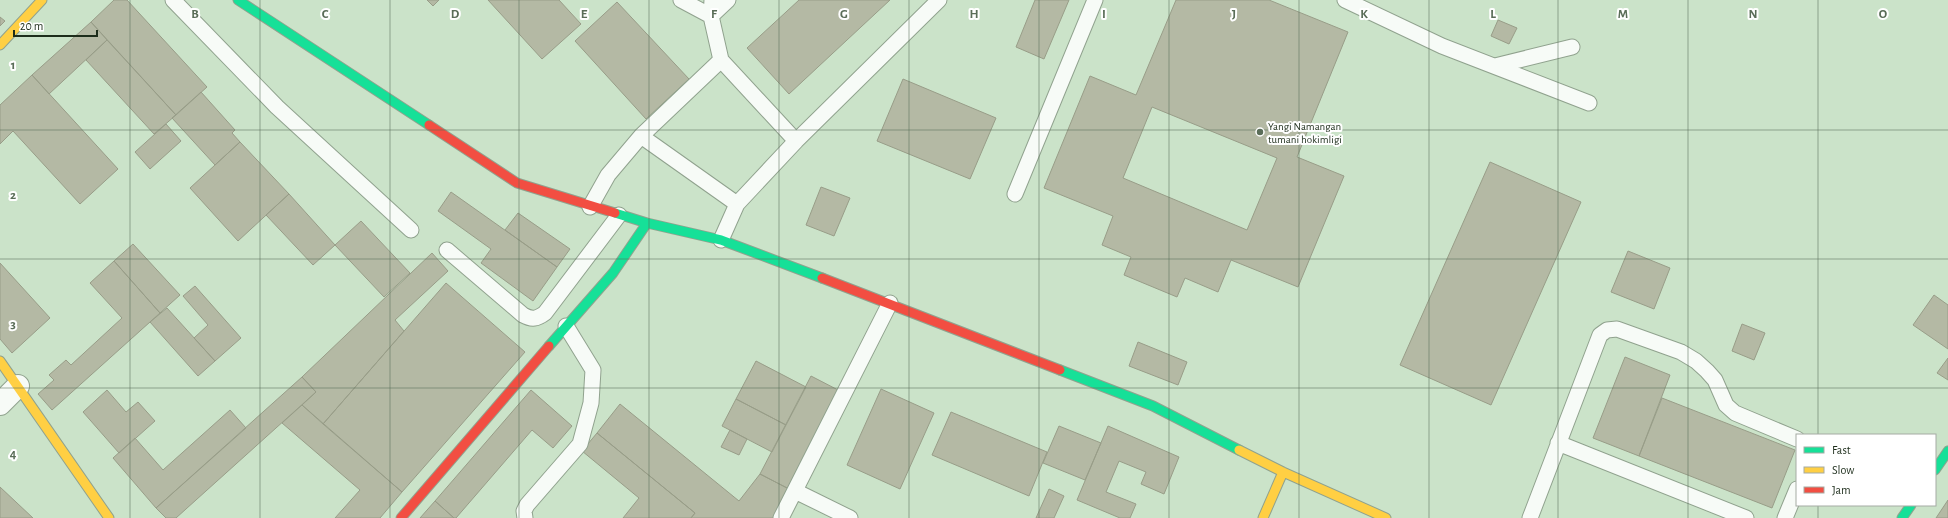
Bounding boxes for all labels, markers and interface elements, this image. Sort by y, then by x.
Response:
text: B [191,8,199,21]
text: C [322,8,329,21]
text: D [451,8,460,21]
text: E [581,8,588,21]
text: F [711,8,718,21]
text: G [840,8,848,21]
text: H [969,8,979,21]
text: I [1102,8,1106,21]
text: J [1232,8,1236,21]
text: K [1360,8,1368,21]
text: L [1490,8,1496,21]
text: M [1618,8,1628,21]
text: N [1748,8,1758,21]
text: O [1879,8,1888,21]
scale bar [14,12,97,38]
text: 20 m [20,20,43,32]
text: 1 [11,59,15,72]
place label: Yangi Namangan tumani hokimligi [1268,121,1342,145]
marker: Yangi Namangan tumani hokimligi [1255,127,1265,137]
text: 2 [10,189,16,202]
text: 3 [10,318,16,331]
legend [1796,434,1936,506]
text: Fast [1832,444,1851,456]
text: 4 [10,448,17,461]
text: Slow [1832,464,1854,476]
text: Jam [1832,484,1851,496]

